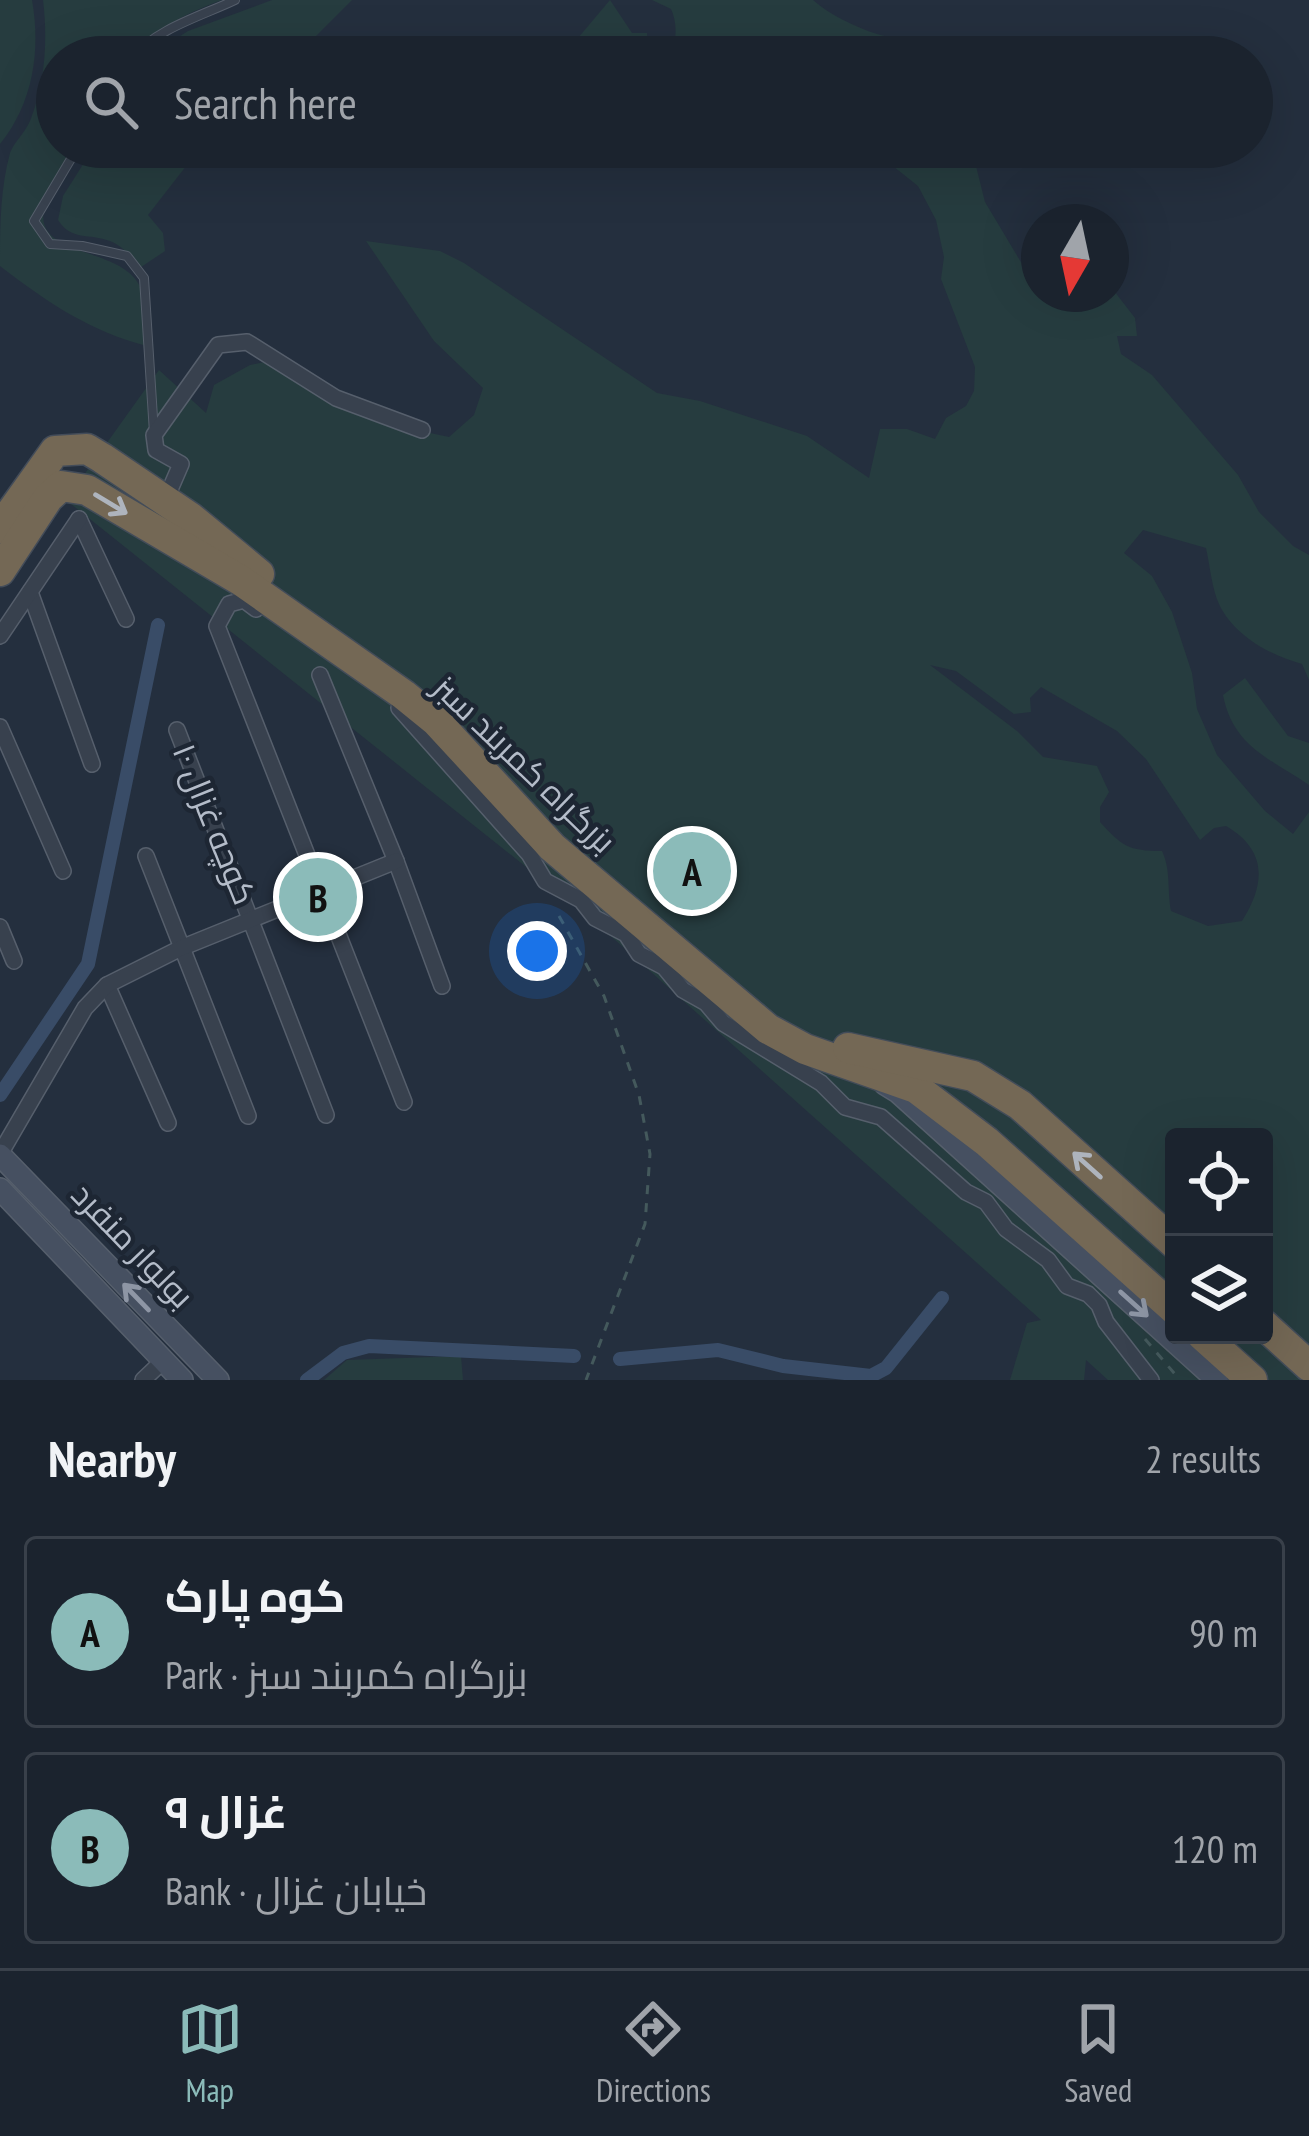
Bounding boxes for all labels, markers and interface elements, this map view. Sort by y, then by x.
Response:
search box [36,36,1273,168]
icon: search [78,69,144,135]
text: Search here [174,73,357,131]
north arrow [1021,204,1129,312]
one-way arrow [93,492,127,516]
street label: بزرگراه کمربند سبز [424,664,626,862]
street label: کوچه غزال ۱۰ [163,737,267,911]
pin: A [653,826,731,916]
pin: B [279,852,357,942]
your location [507,921,567,981]
map controls [1165,1128,1273,1344]
button: locate [1165,1128,1273,1236]
one-way arrow [1072,1152,1103,1179]
street label: بولوار منفرد [63,1173,204,1317]
button: layers [1165,1236,1273,1344]
one-way arrow [123,1282,151,1312]
one-way arrow [1118,1290,1148,1317]
text: Nearby [48,1425,176,1491]
text: 2 results [1145,1433,1261,1484]
text: کوه پارک [165,1566,345,1624]
text: A [80,1607,100,1658]
text: 90 m [1189,1607,1258,1658]
text: Park · بزرگراه کمربند سبز [165,1649,528,1700]
text: غزال ۹ [165,1782,287,1840]
text: B [80,1823,100,1874]
text: 120 m [1172,1823,1258,1874]
text: Bank · خیابان غزال [165,1865,427,1916]
tab: Map [177,1996,243,2111]
tab: Directions [596,1996,711,2111]
tab: Saved [1064,1996,1132,2111]

